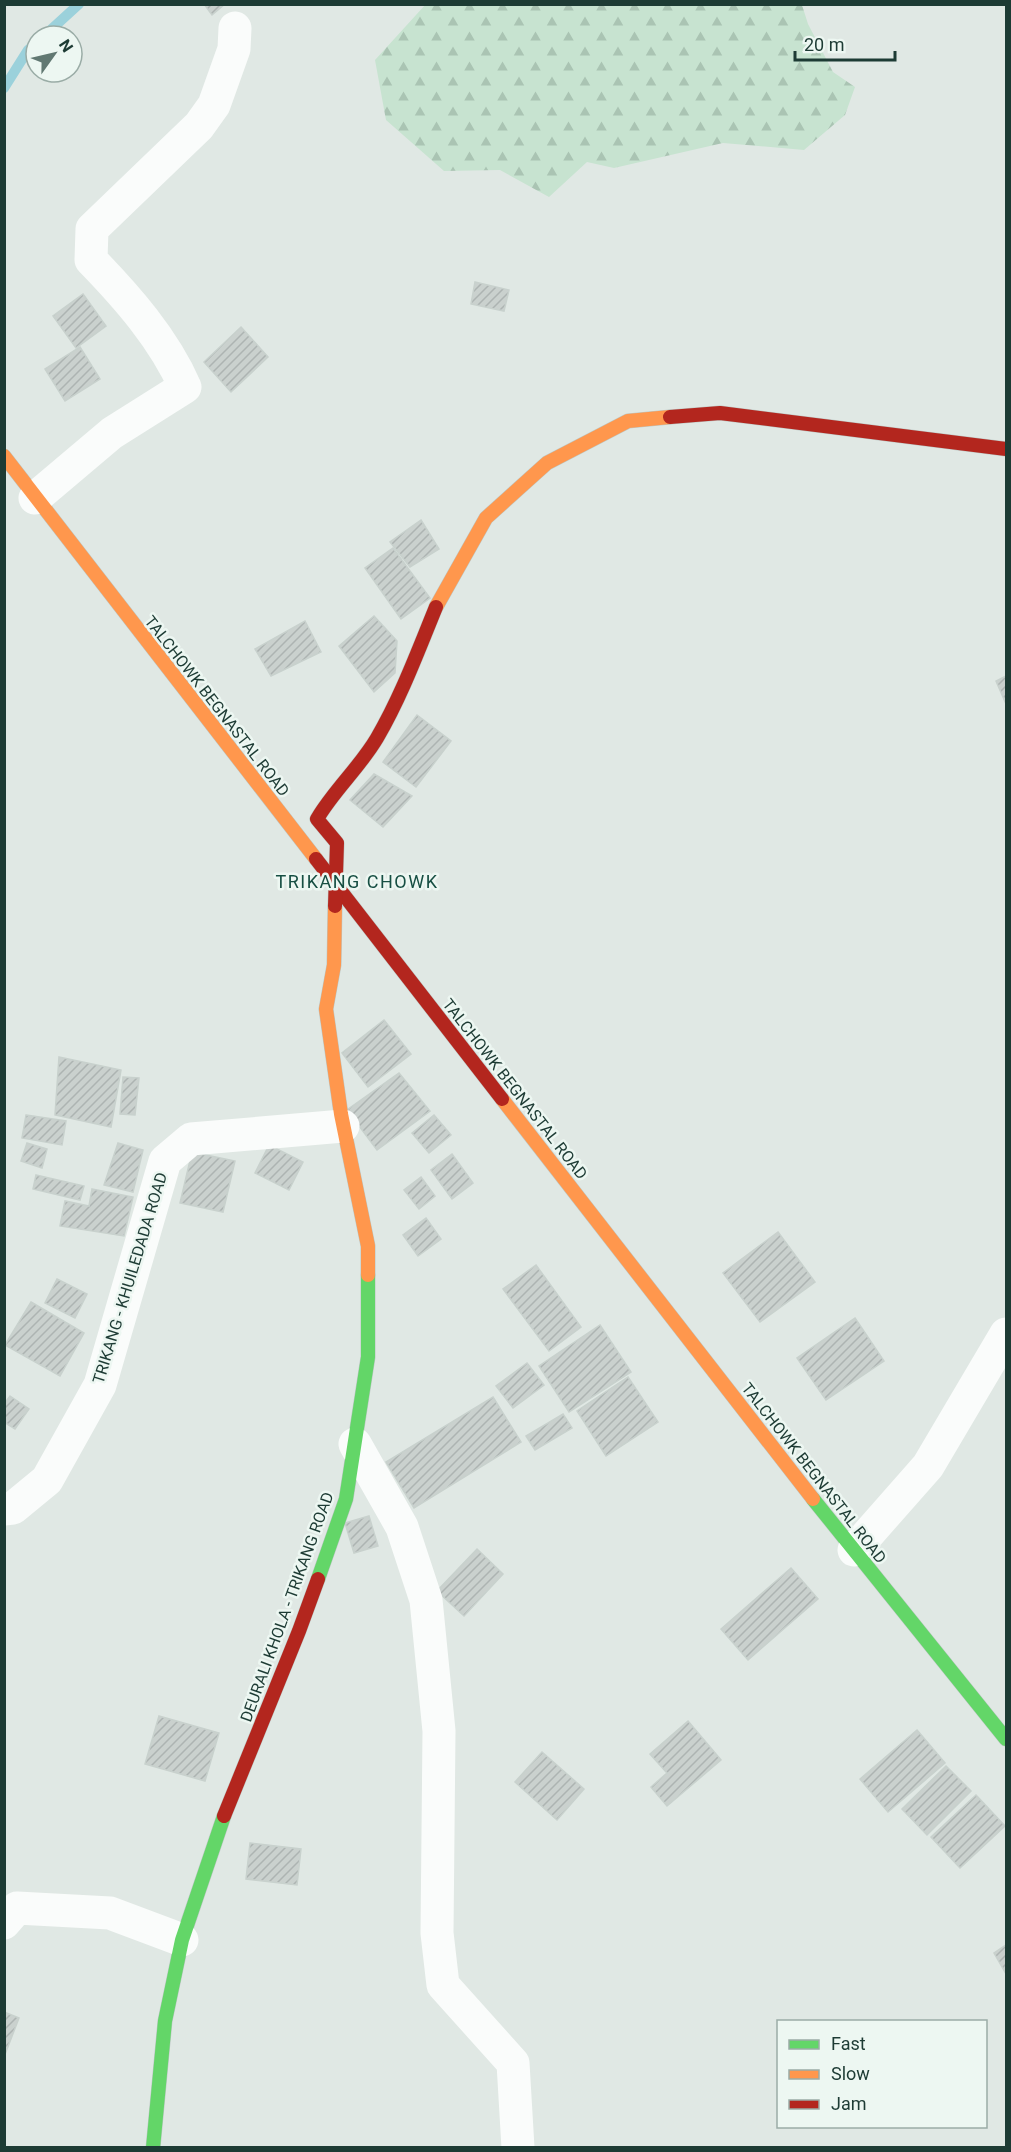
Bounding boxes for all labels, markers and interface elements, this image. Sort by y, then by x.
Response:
north arrow [24,24,84,84]
scale bar [795,24,896,62]
text: 20 m [804,34,844,55]
text: N [55,36,77,56]
street label: TALCHOWK BEGNASTAL ROAD [141,612,293,800]
district label: TRIKANG CHOWK [275,871,439,892]
street label: TALCHOWK BEGNASTAL ROAD [439,995,591,1183]
street label: TRIKANG - KHUILEDADA ROAD [89,1170,171,1386]
street label: TALCHOWK BEGNASTAL ROAD [738,1379,890,1567]
street label: DEURALI KHOLA - TRIKANG ROAD [237,1490,337,1724]
legend [777,2020,987,2128]
text: Fast [831,2033,866,2054]
text: Slow [831,2063,870,2084]
text: Jam [831,2093,867,2114]

